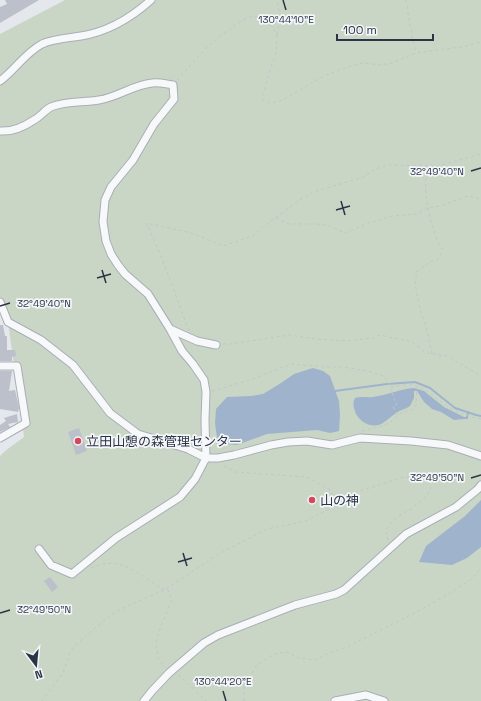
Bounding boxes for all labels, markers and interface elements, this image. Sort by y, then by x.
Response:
text: 130°44'10"E [258,13,314,26]
scale bar [337,16,433,42]
text: 100 m [343,22,377,38]
text: 32°49'40"N [410,165,464,178]
text: 32°49'40"N [17,297,71,310]
place label: 立田山憩の森管理センター [86,433,242,450]
marker: 立田山憩の森管理センター [73,436,83,446]
text: 32°49'50"N [410,471,464,484]
place label: 山の神 [320,492,359,509]
marker: 山の神 [307,495,317,505]
text: 32°49'50"N [17,603,71,616]
north arrow [16,645,56,685]
text: N [33,667,44,682]
text: 130°44'20"E [194,675,252,688]

